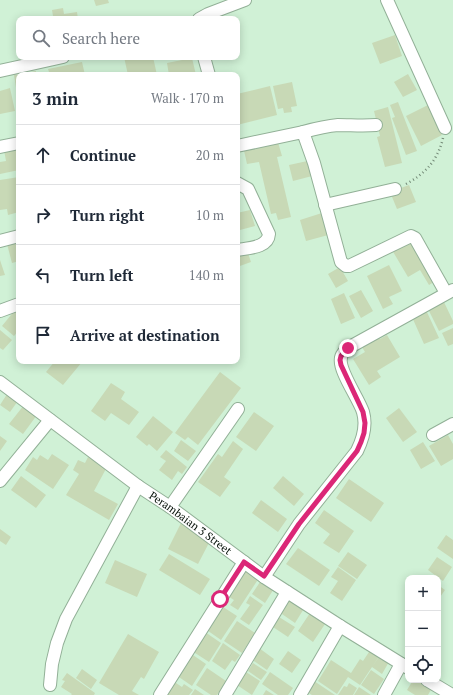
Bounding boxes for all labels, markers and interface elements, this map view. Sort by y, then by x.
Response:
search box [16,16,240,60]
icon: search [30,27,52,49]
text: Search here [62,28,140,48]
text: 3 min [32,87,79,110]
text: Walk · 170 m [151,89,224,107]
icon: ahead [32,144,54,166]
text: Continue [70,145,136,165]
text: 20 m [196,146,224,164]
icon: right [32,204,54,226]
text: Turn right [70,205,145,225]
text: 10 m [196,206,224,224]
icon: left [32,264,54,286]
text: Turn left [70,265,134,285]
text: 140 m [189,266,224,284]
icon: arrive [32,324,54,346]
text: Arrive at destination [70,325,220,345]
route end [339,339,357,357]
street label: Perambaian 3 Street [147,488,235,558]
map controls [405,575,441,683]
button: + [405,575,441,611]
route start [211,590,229,608]
button: − [405,611,441,647]
button: locate [405,647,441,683]

